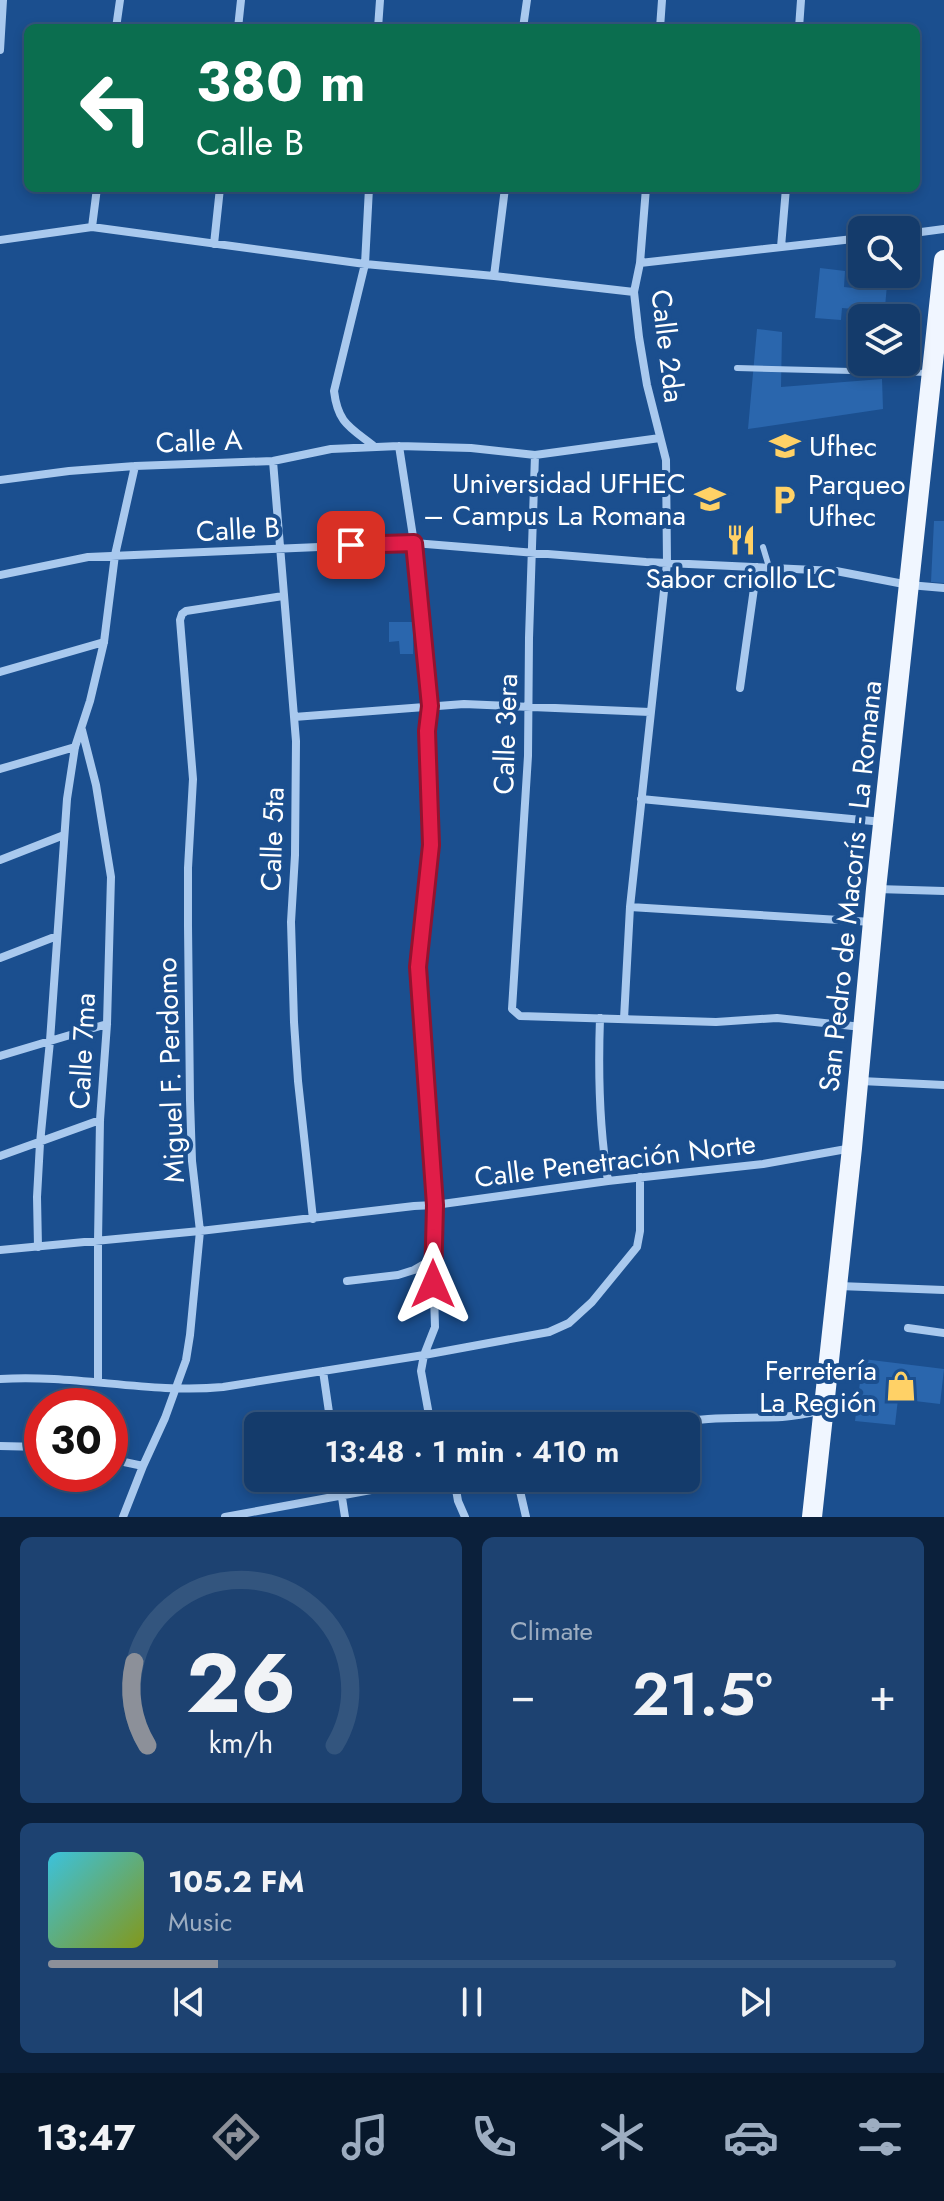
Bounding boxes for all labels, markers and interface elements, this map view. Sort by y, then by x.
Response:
text: 380 m [196,41,366,122]
icon: left [64,56,168,160]
text: Calle B [196,116,304,168]
map controls [848,216,920,376]
button: search [848,216,920,288]
street label: Calle 2da [640,287,695,405]
button: layers [848,304,920,376]
street label: Calle A [155,419,244,464]
place label: Ufhec [809,426,877,467]
school or university icon: Ufhec [768,429,802,463]
place label: Universidad UFHEC – Campus La Romana [423,463,686,536]
place label: Parqueo Ufhec [808,464,906,537]
school or university icon: Universidad UFHEC – Campus La Romana [693,482,727,516]
parking icon: Parqueo Ufhec [767,483,801,517]
street label: Calle B [195,507,281,552]
pin [317,511,385,579]
icon: arrive [329,523,373,567]
restaurant icon: Sabor criollo LC [724,523,758,557]
place label: Sabor criollo LC [645,558,837,599]
street label: Calle 3era [483,673,528,795]
street label: San Pedro de Macorís - La Romana [809,679,892,1094]
street label: Calle 5ta [250,786,295,892]
street label: Miguel F. Perdomo [146,957,195,1183]
street label: Calle 7ma [59,992,106,1110]
street label: Calle Penetración Norte [472,1123,758,1198]
position arrow [391,1242,475,1326]
place label: Ferretería La Región [759,1350,877,1423]
shop icon: Ferretería La Región [884,1369,918,1403]
speed limit sign: 30 [24,1388,128,1492]
text: 13:48 · 1 min · 410 m [325,1430,619,1473]
text: Climate [510,1612,593,1650]
text: 26 [186,1623,296,1743]
text: 21.5° [632,1651,773,1738]
text: − [510,1663,536,1727]
text: + [869,1663,896,1727]
text: km/h [209,1722,273,1764]
text: 105.2 FM [168,1860,304,1903]
text: Music [168,1903,232,1941]
icon: previous [167,1980,211,2024]
icon: pause [450,1980,494,2024]
icon: next [733,1980,777,2024]
icon: directions [208,2109,264,2165]
icon: music [337,2109,393,2165]
icon: phone [466,2109,522,2165]
icon: climate [594,2109,650,2165]
icon: car [723,2109,779,2165]
icon: filters [852,2109,908,2165]
text: 13:47 [36,2111,135,2163]

